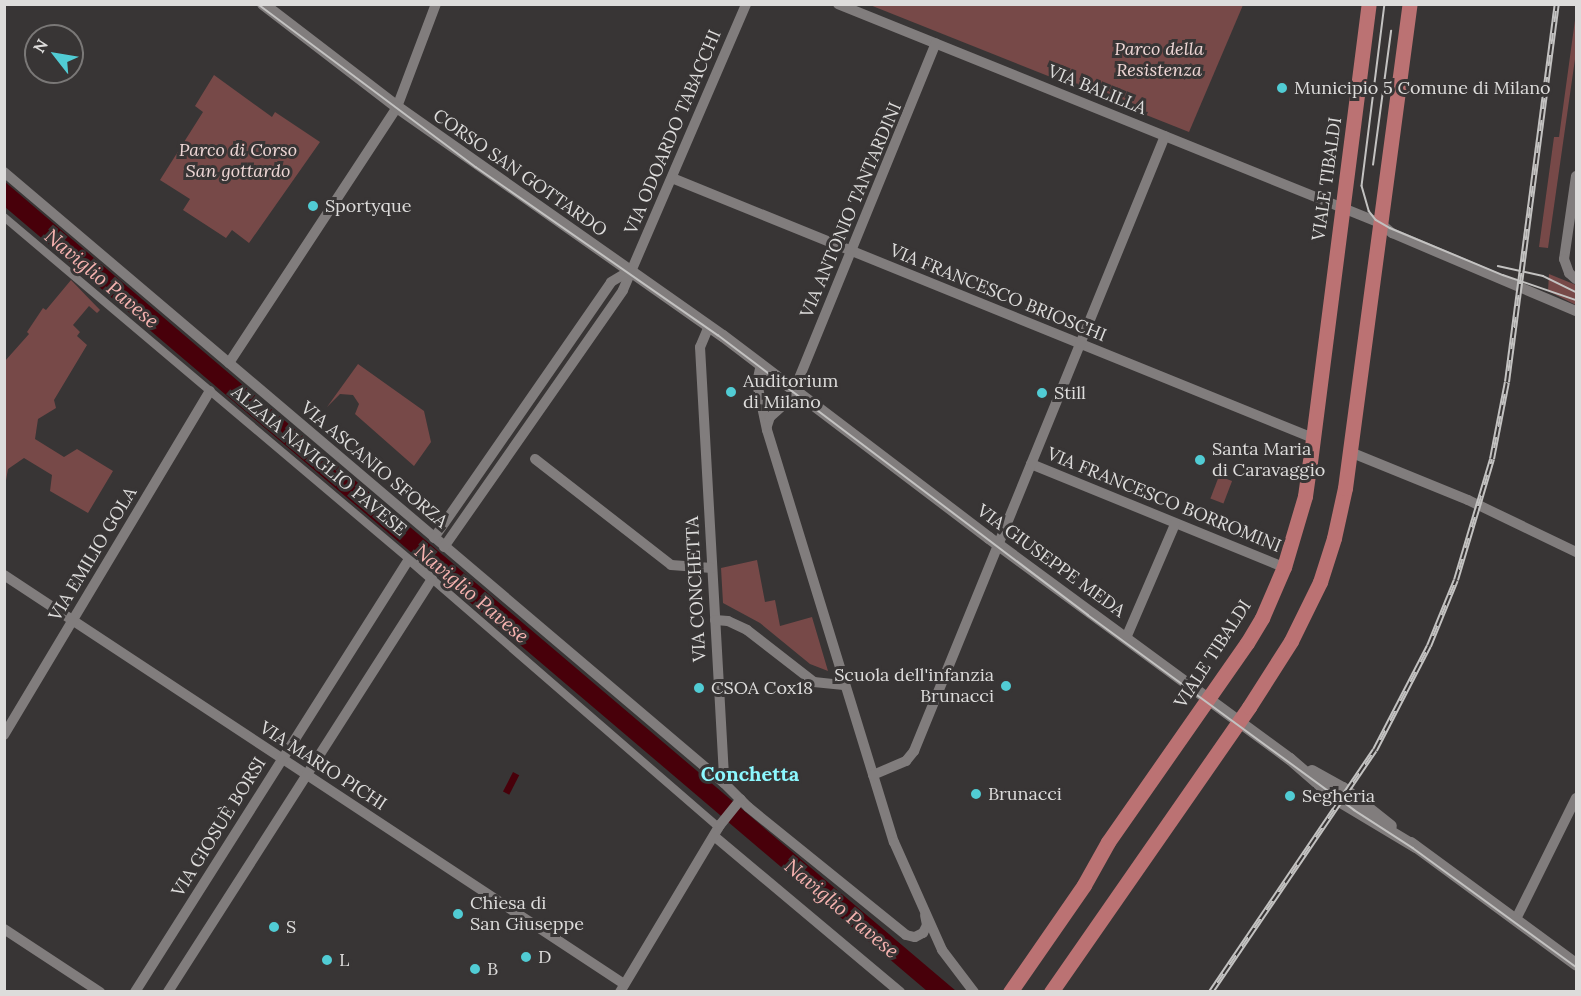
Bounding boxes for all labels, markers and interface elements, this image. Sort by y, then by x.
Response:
north arrow [24,24,84,84]
street label: VIA ODOARDO TABACCHI [620,27,726,237]
text: N [29,35,52,56]
park label: Parco della Resistenza [1114,39,1204,82]
street label: VIA BALILLA [1044,60,1150,120]
place label: Municipio 5 Comune di Milano [1294,77,1551,99]
marker: Municipio 5 Comune di Milano [1275,81,1289,95]
street label: VIA ANTONIO TANTARDINI [796,99,906,321]
street label: CORSO SAN GOTTARDO [429,105,611,241]
street label: VIALE TIBALDI [1308,116,1346,242]
park label: Parco di Corso San gottardo [179,140,297,182]
place label: Sportyque [325,195,411,217]
marker: Sportyque [306,199,320,213]
water label: Naviglio Pavese [40,223,164,333]
street label: VIA FRANCESCO BRIOSCHI [887,240,1109,346]
place label: Auditorium di Milano [743,371,838,413]
street label: ALZAIA NAVIGLIO PAVESE [227,381,411,541]
place label: Still [1054,382,1086,404]
marker: Auditorium di Milano [724,385,738,399]
marker: Still [1035,386,1049,400]
street label: VIA ASCANIO SFORZA [296,397,452,533]
place label: Santa Maria di Caravaggio [1212,439,1325,482]
street label: VIA FRANCESCO BORROMINI [1044,443,1284,557]
marker: Santa Maria di Caravaggio [1193,453,1207,467]
street label: VIA EMILIO GOLA [44,483,142,625]
street label: VIA GIUSEPPE MEDA [973,500,1129,622]
street label: VIA CONCHETTA [681,516,711,662]
water label: Naviglio Pavese [410,538,534,648]
street label: VIALE TIBALDI [1170,596,1256,712]
place label: Scuola dell'infanzia Brunacci [834,665,994,708]
place label: CSOA Cox18 [711,677,813,699]
marker: Scuola dell'infanzia Brunacci [999,679,1013,693]
marker: CSOA Cox18 [692,681,706,695]
street label: VIA MARIO PICHI [255,717,391,815]
street label: VIA GIOSUÈ BORSI [167,753,271,901]
district label: Conchetta [701,761,799,785]
place label: Brunacci [988,783,1062,805]
place label: Segheria [1302,785,1375,807]
marker: Brunacci [969,787,983,801]
marker: Segheria [1283,789,1297,803]
water label: Naviglio Pavese [780,853,904,963]
place label: Chiesa di San Giuseppe [470,893,584,936]
marker: Chiesa di San Giuseppe [451,907,465,921]
place label: S [286,916,296,938]
marker: S [267,920,281,934]
place label: D [538,946,551,968]
place label: L [339,949,349,971]
marker: D [519,950,533,964]
marker: L [320,953,334,967]
place label: B [487,958,498,980]
marker: B [468,962,482,976]

